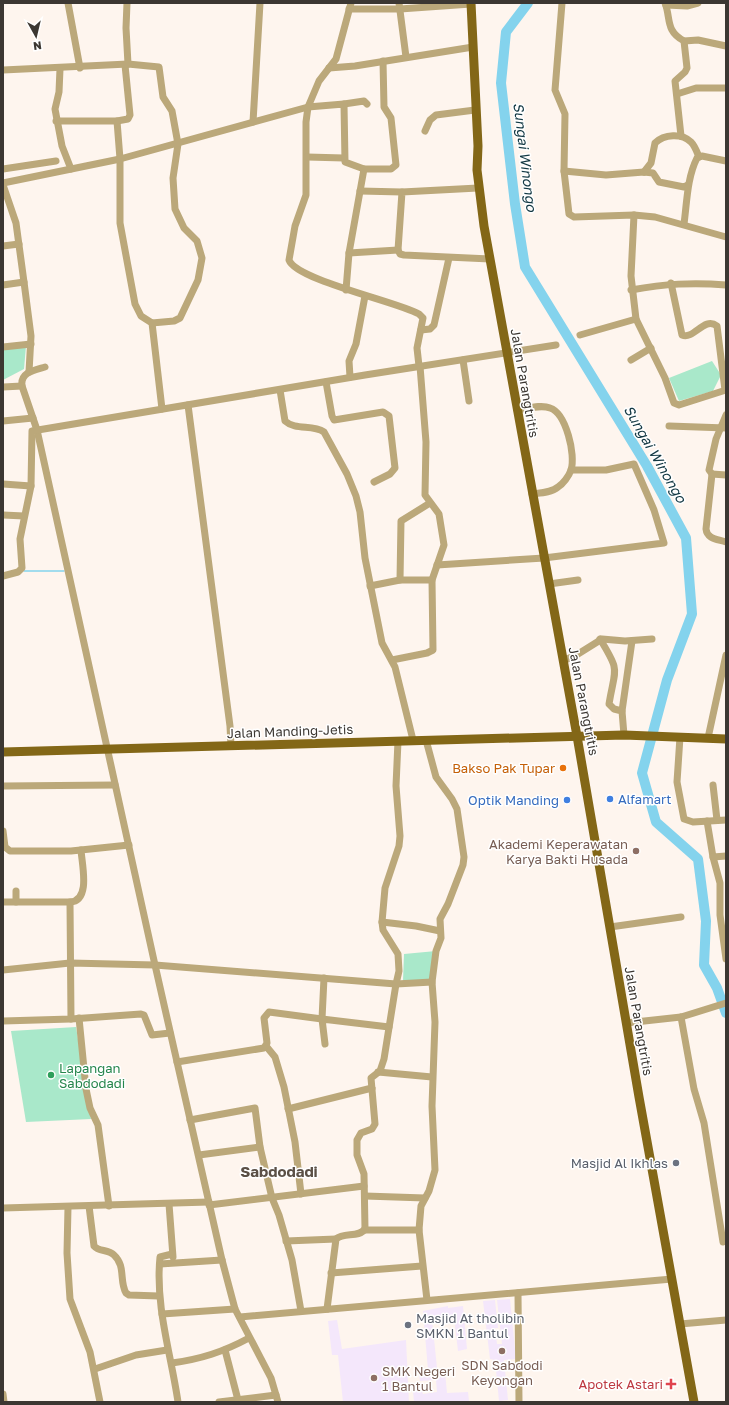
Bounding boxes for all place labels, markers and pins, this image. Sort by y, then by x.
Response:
place label: Bakso Pak Tupar [452,760,555,776]
marker: Bakso Pak Tupar [558,763,568,773]
place label: Alfamart [618,791,672,807]
place label: Optik Manding [468,792,559,808]
marker: Alfamart [605,794,615,804]
marker: Optik Manding [562,795,572,805]
place label: Akademi Keperawatan Karya Bakti Husada [489,836,628,867]
marker: Akademi Keperawatan Karya Bakti Husada [631,846,641,856]
place label: Lapangan Sabdodadi [59,1060,125,1091]
marker: Lapangan Sabdodadi [46,1070,56,1080]
place label: Masjid Al Ikhlas [571,1155,668,1171]
marker: Masjid Al Ikhlas [671,1158,681,1168]
place label: Masjid At tholibin SMKN 1 Bantul [416,1310,524,1341]
marker: Masjid At tholibin SMKN 1 Bantul [403,1320,413,1330]
marker: SDN Sabdodi Keyongan [497,1346,507,1356]
place label: SDN Sabdodi Keyongan [461,1357,543,1388]
place label: SMK Negeri 1 Bantul [382,1363,455,1394]
marker: SMK Negeri 1 Bantul [369,1373,379,1383]
place label: Apotek Astari [579,1376,663,1392]
marker: Apotek Astari [666,1379,676,1389]

